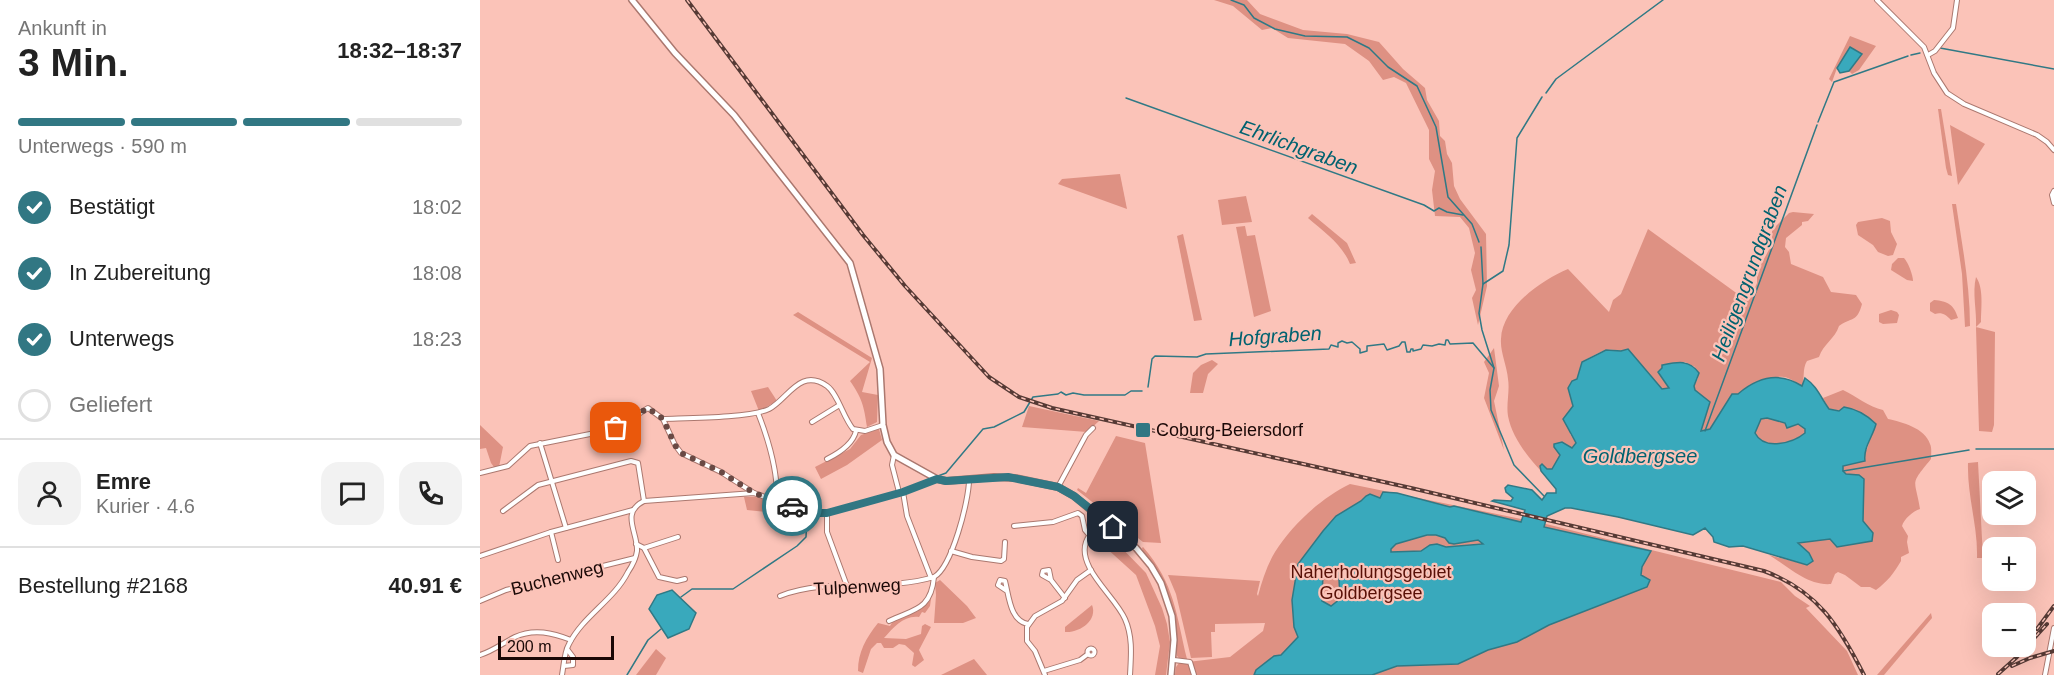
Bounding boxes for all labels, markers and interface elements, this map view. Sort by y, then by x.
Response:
text: Ankunft in [18,17,107,39]
text: 18:32–18:37 [337,38,462,63]
text: 3 Min. [18,41,129,84]
water label: Ehrlichgraben [1237,116,1361,178]
text: Unterwegs · 590 m [18,135,187,157]
water label: Heiligengrundgraben [1707,182,1791,364]
icon: check [18,191,51,224]
text: Bestätigt [69,194,155,219]
text: 18:02 [412,196,462,218]
icon: check [18,257,51,290]
text: In Zubereitung [69,260,211,285]
text: 18:08 [412,262,462,284]
water label: Hofgraben [1228,322,1322,350]
icon: check [18,323,51,356]
text: Unterwegs [69,326,174,351]
text: 18:23 [412,328,462,350]
text: Geliefert [69,392,152,417]
pin [590,402,641,453]
icon: bag [599,411,632,444]
place label: Coburg-Beiersdorf [1156,420,1304,440]
marker: Coburg-Beiersdorf [1134,421,1152,439]
water label: Goldbergsee [1583,445,1697,467]
button: person [18,462,81,525]
button: chat [321,462,384,525]
button: phone [399,462,462,525]
text: Emre [96,469,151,494]
map controls [1982,471,2036,657]
button: layers [1982,471,2036,525]
courier [762,476,822,536]
icon: car [776,490,809,523]
text: Kurier · 4.6 [96,495,195,517]
pin [1087,501,1138,552]
icon: home [1096,510,1129,543]
button: + [1982,537,2036,591]
street label: Buchenweg [509,557,605,599]
park label: Naherholungsgebiet Goldbergsee [1290,562,1452,603]
text: Bestellung #2168 [18,573,188,598]
text: 40.91 € [389,573,462,598]
street label: Tulpenweg [813,575,901,599]
button: − [1982,603,2036,657]
scale bar [498,633,614,660]
text: 200 m [507,638,551,655]

